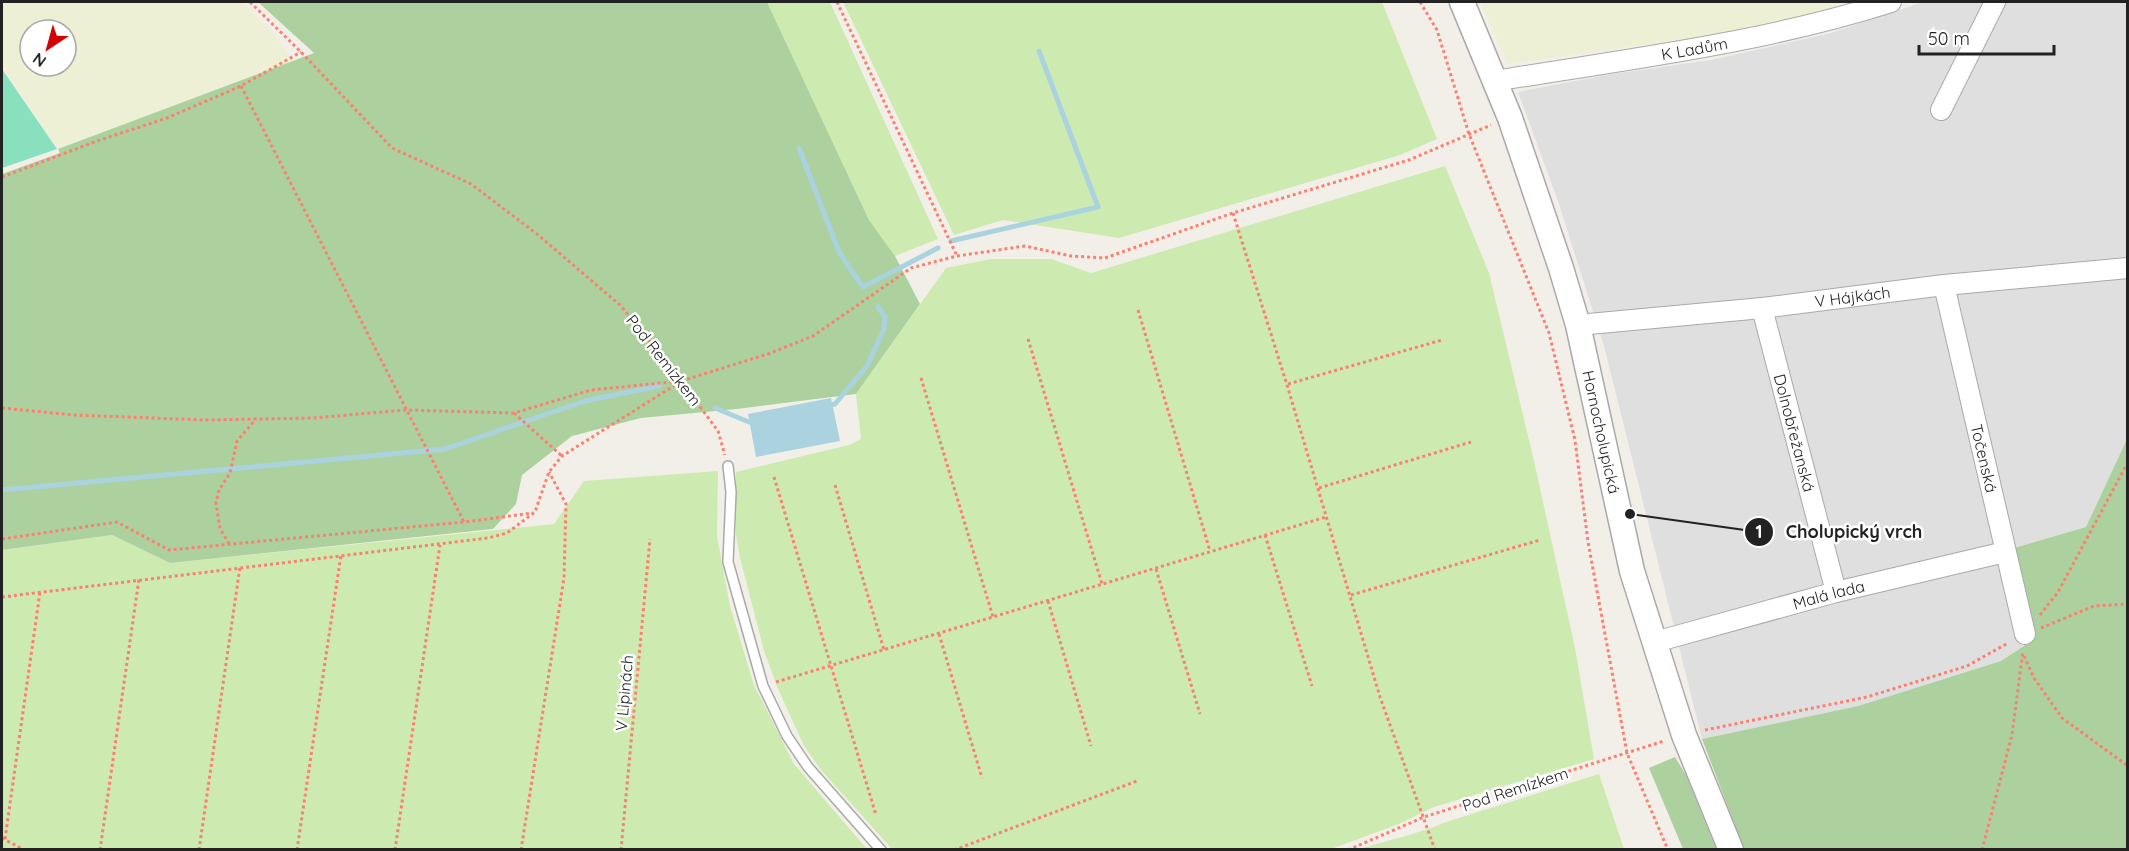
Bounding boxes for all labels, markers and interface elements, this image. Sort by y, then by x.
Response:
north arrow [18,18,78,78]
scale bar [1919,18,2054,56]
text: 50 m [1928,27,1970,50]
street label: K Ladům [1660,33,1729,64]
text: N [29,49,50,72]
street label: V Hájkách [1813,282,1892,311]
street label: Pod Remízkem [622,310,706,410]
street label: Hornocholupická [1578,368,1625,496]
street label: Dolnobřežanská [1770,372,1819,494]
street label: Točenská [1967,422,2002,495]
callout: Cholupický vrch [1744,514,1935,550]
text: 1 [1755,520,1763,543]
text: Cholupický vrch [1786,520,1922,543]
street label: Malá lada [1790,576,1866,613]
street label: V Lipinách [611,654,637,732]
street label: Pod Remízkem [1459,762,1571,816]

